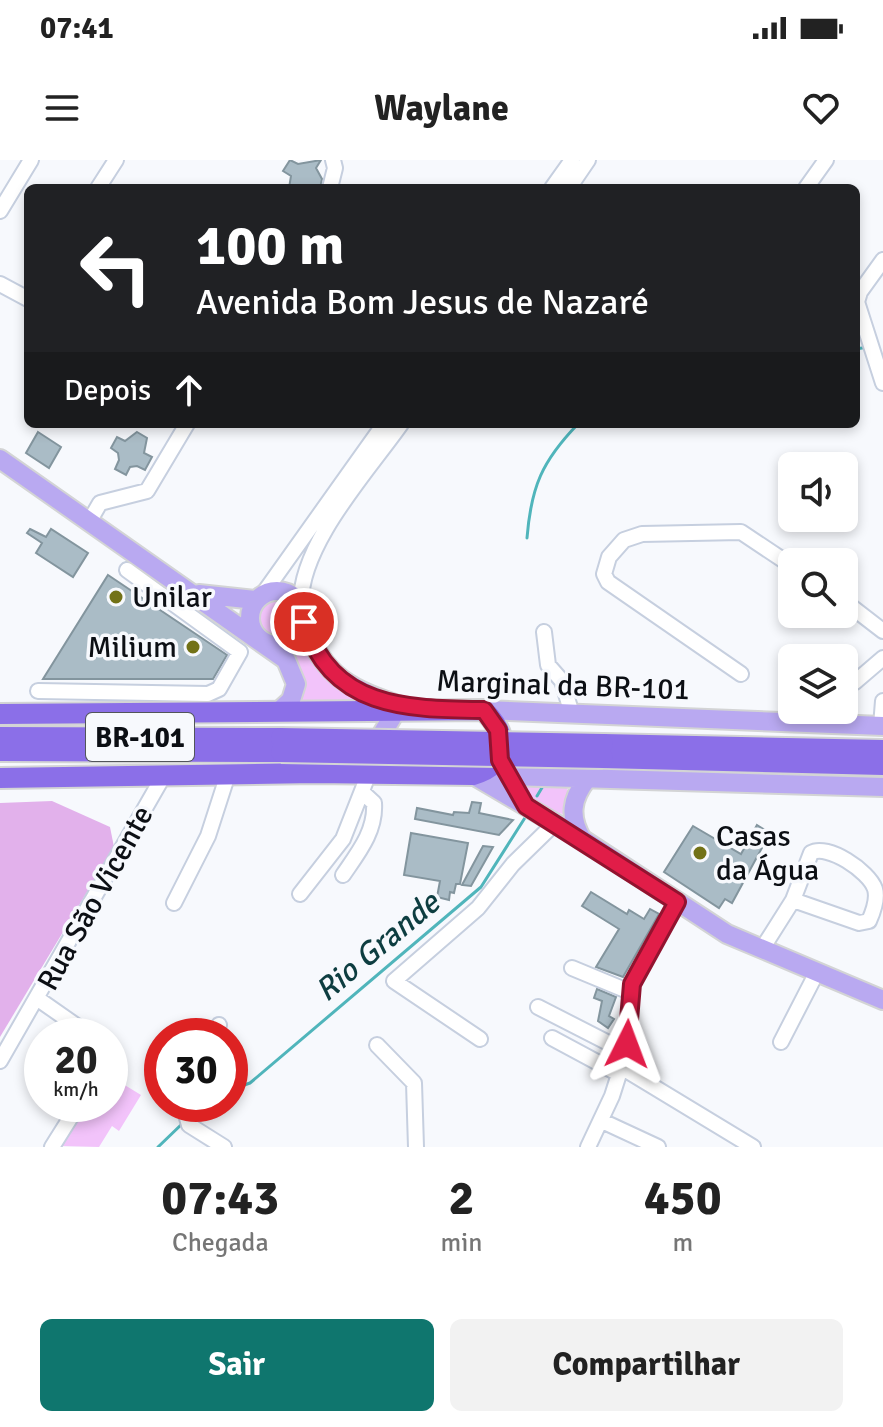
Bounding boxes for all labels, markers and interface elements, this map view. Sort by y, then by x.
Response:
text: 07:41 [40,10,114,47]
icon: menu [40,86,84,130]
text: Waylane [374,86,509,131]
icon: heart [799,86,843,130]
text: 100 m [196,211,344,280]
icon: left [64,216,168,320]
text: Avenida Bom Jesus de Nazaré [196,280,649,325]
icon: ahead [167,368,211,412]
text: Depois [64,372,151,409]
map controls [778,452,858,724]
button: sound [778,452,858,532]
button: search [778,548,858,628]
place label: Unilar [132,579,212,616]
marker: Unilar [107,588,125,606]
pin [270,588,338,656]
icon: arrive [282,600,326,644]
place label: Milium [88,629,177,666]
marker: Milium [184,638,202,656]
button: layers [778,644,858,724]
street label: Marginal da BR-101 [436,663,690,708]
road number: BR-101 [86,713,194,761]
street label: Rua São Vicente [29,799,161,997]
place label: Casas da Água [716,818,819,889]
marker: Casas da Água [691,844,709,862]
water label: Rio Grande [307,882,449,1010]
position arrow [585,1002,669,1086]
speed limit sign: 30 [144,1018,248,1122]
text: 20 [54,1035,98,1085]
text: km/h [53,1077,99,1102]
text: 07:43 [161,1169,279,1228]
text: 2 [449,1169,474,1228]
text: 450 [644,1169,722,1228]
text: Chegada [172,1227,269,1259]
text: min [441,1227,483,1259]
text: m [672,1227,693,1259]
button: Sair [40,1319,434,1411]
button: Compartilhar [450,1319,843,1411]

